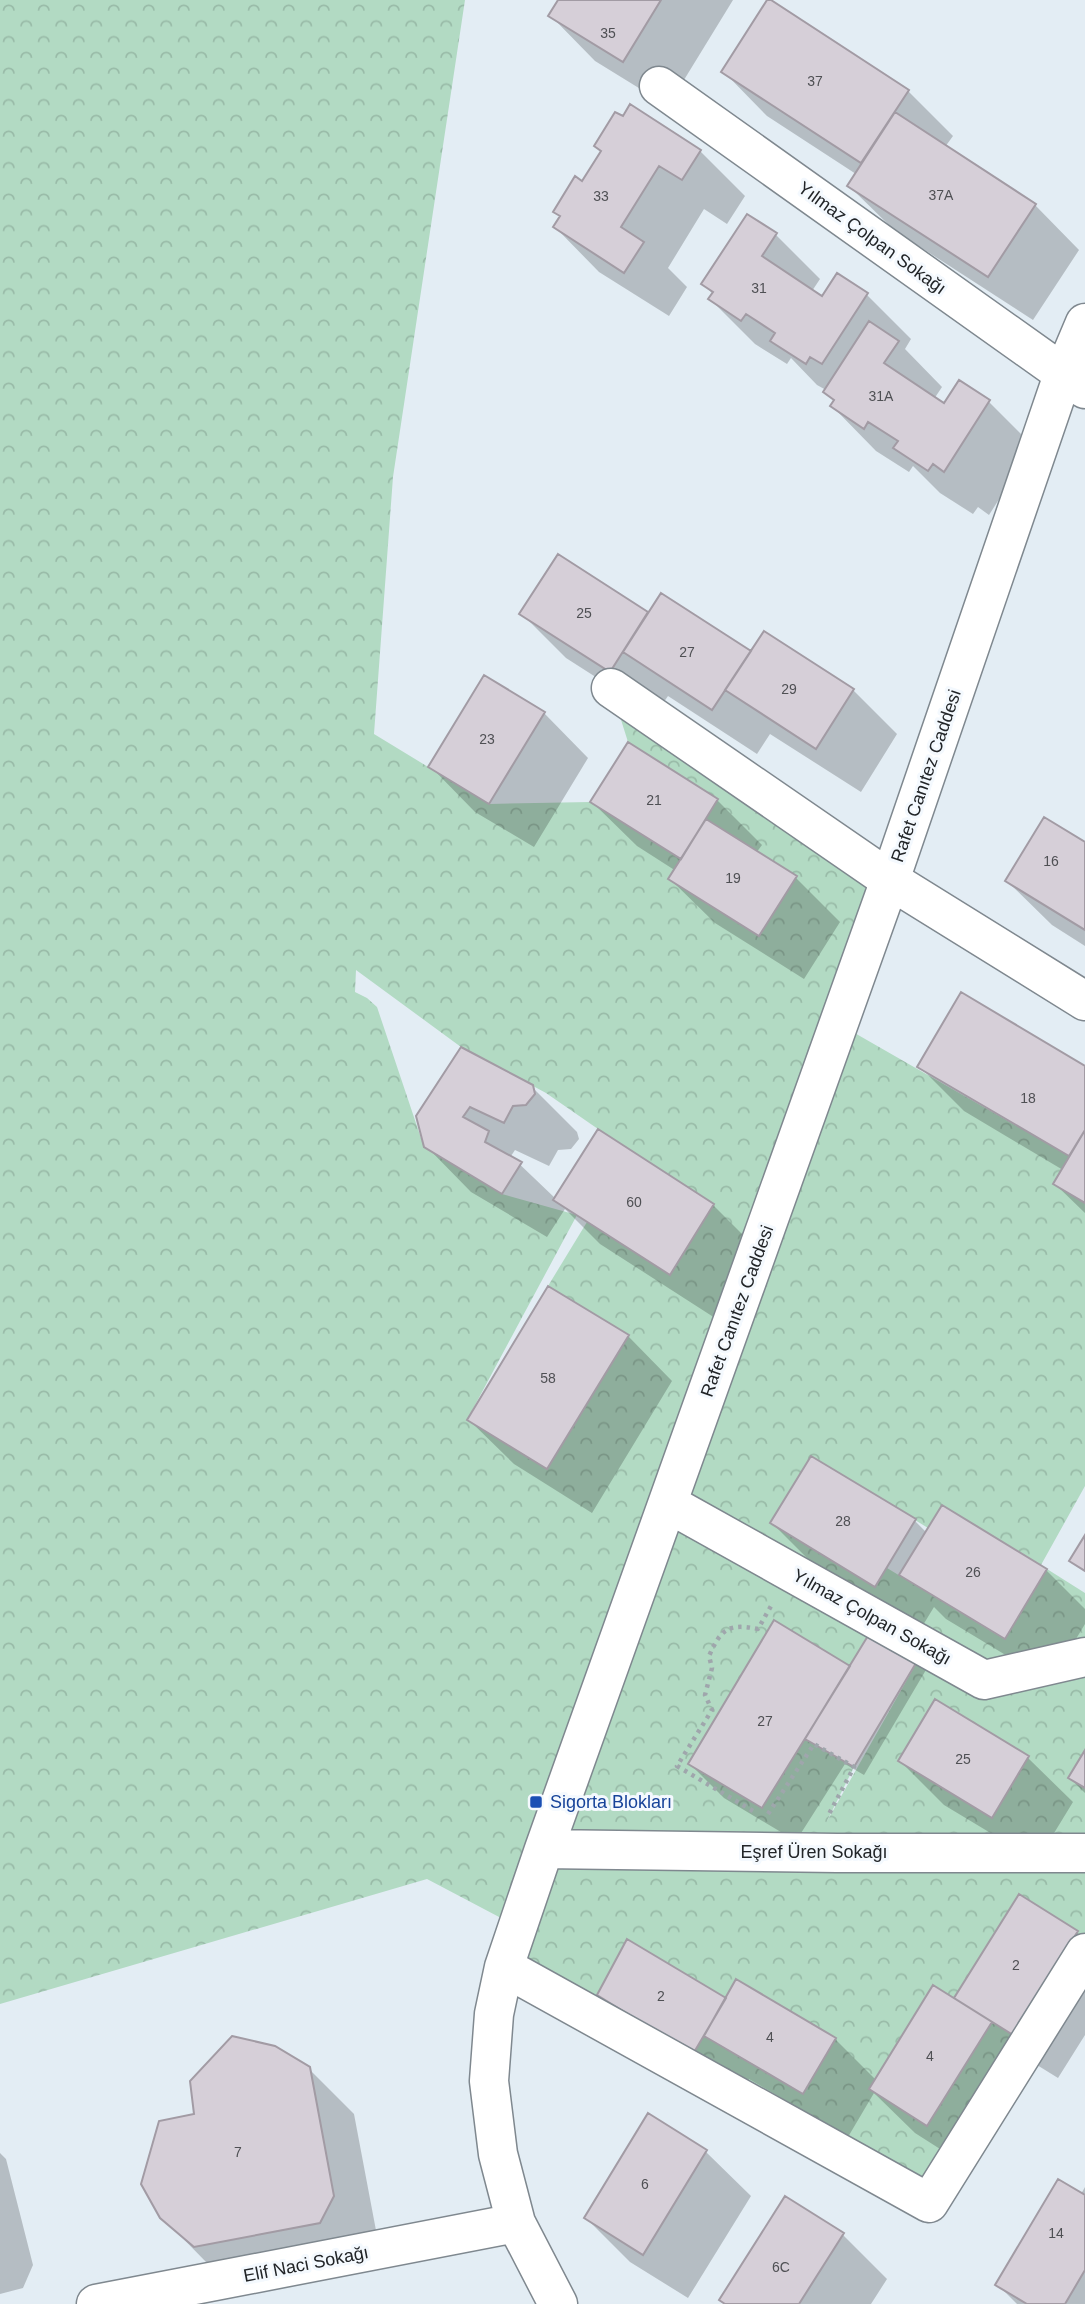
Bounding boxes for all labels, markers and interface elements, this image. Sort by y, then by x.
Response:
house number: 35 [600,25,616,41]
house number: 37 [807,73,823,89]
street label: Yılmaz Çolpan Sokağı [794,178,950,298]
house number: 37A [929,187,954,203]
house number: 33 [593,188,609,204]
house number: 31 [751,280,767,296]
house number: 31A [869,388,894,404]
house number: 25 [576,605,592,621]
house number: 27 [679,644,695,660]
house number: 29 [781,681,797,697]
street label: Rafet Canıtez Caddesi [887,687,965,865]
house number: 23 [479,731,495,747]
house number: 21 [646,792,662,808]
house number: 16 [1043,853,1059,869]
house number: 19 [725,870,741,886]
house number: 18 [1020,1090,1036,1106]
house number: 60 [626,1194,642,1210]
street label: Rafet Canıtez Caddesi [697,1222,777,1400]
house number: 58 [540,1370,556,1386]
house number: 28 [835,1513,851,1529]
house number: 26 [965,1564,981,1580]
street label: Yılmaz Çolpan Sokağı [789,1565,955,1669]
house number: 27 [757,1713,773,1729]
house number: 25 [955,1751,971,1767]
place label: Sigorta Blokları [550,1792,672,1812]
marker: Sigorta Blokları [528,1794,544,1810]
street label: Eşref Üren Sokağı [740,1842,888,1862]
house number: 2 [1012,1957,1020,1973]
house number: 2 [657,1988,665,2004]
house number: 4 [766,2029,774,2045]
house number: 4 [926,2048,934,2064]
house number: 7 [234,2144,242,2160]
house number: 6 [641,2176,649,2192]
house number: 14 [1048,2225,1064,2241]
street label: Elif Naci Sokağı [242,2242,370,2286]
house number: 6C [772,2259,790,2275]

